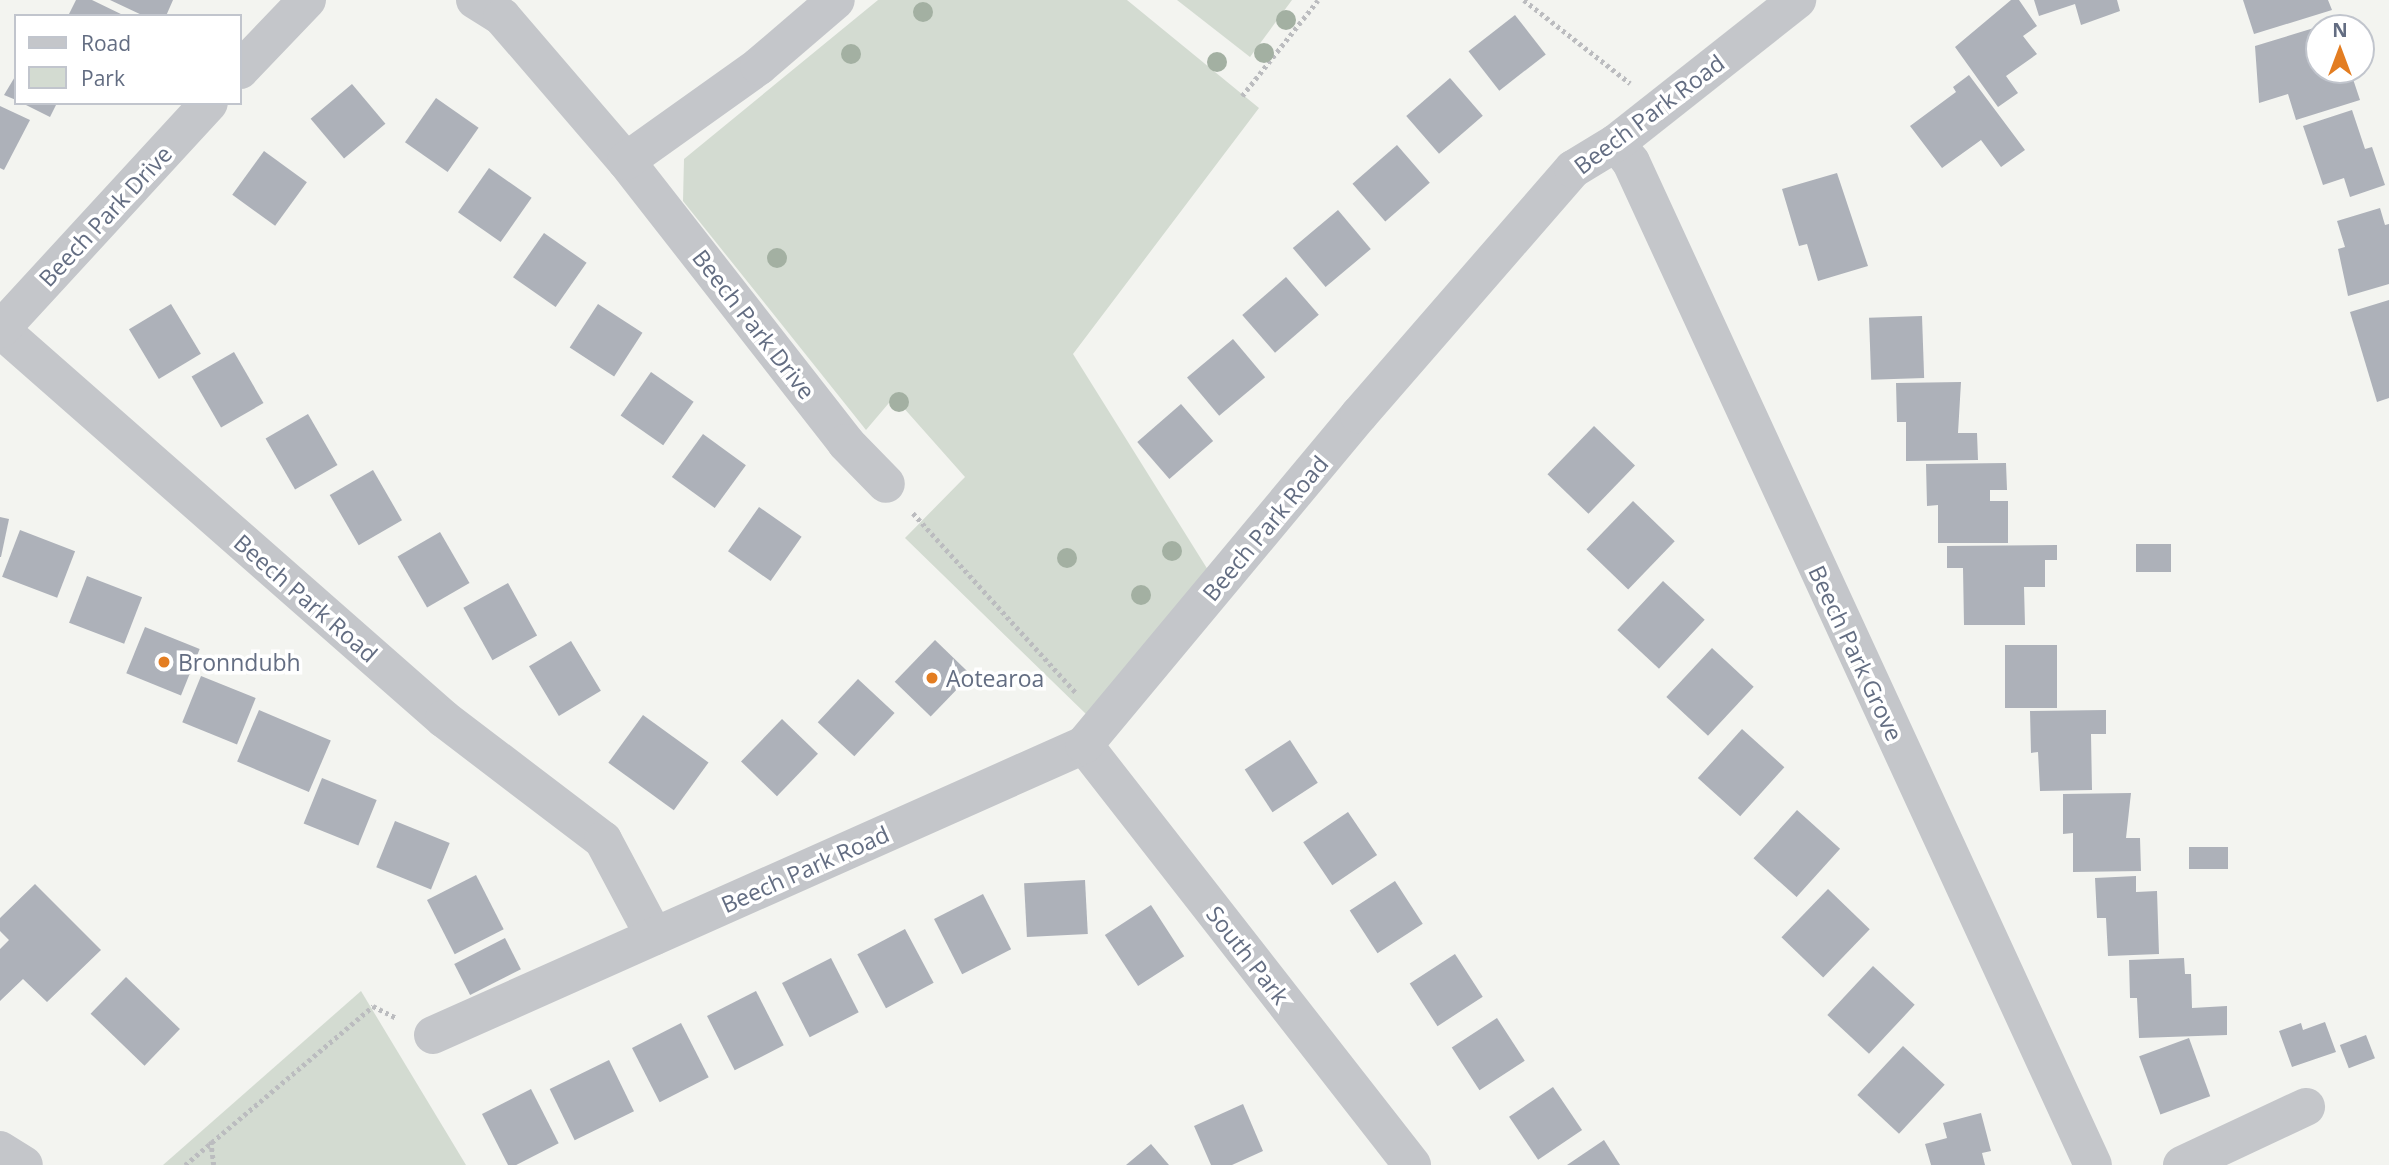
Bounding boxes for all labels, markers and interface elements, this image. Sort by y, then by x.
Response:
legend [14,14,242,105]
north arrow [2305,14,2375,84]
text: N [2332,17,2348,43]
text: Road [81,29,131,57]
street label: Beech Park Road [1569,49,1729,179]
text: Park [81,64,125,92]
street label: Beech Park Drive [33,140,177,292]
street label: Beech Park Drive [687,244,821,404]
street label: Beech Park Road [1196,450,1334,606]
street label: Beech Park Road [229,528,383,668]
street label: Beech Park Grove [1803,561,1909,745]
place label: Bronndubh [178,648,301,676]
marker: Bronndubh [156,654,172,670]
place label: Aotearoa [946,664,1044,692]
marker: Aotearoa [924,670,940,686]
street label: Beech Park Road [717,820,893,918]
street label: South Park [1201,900,1295,1010]

